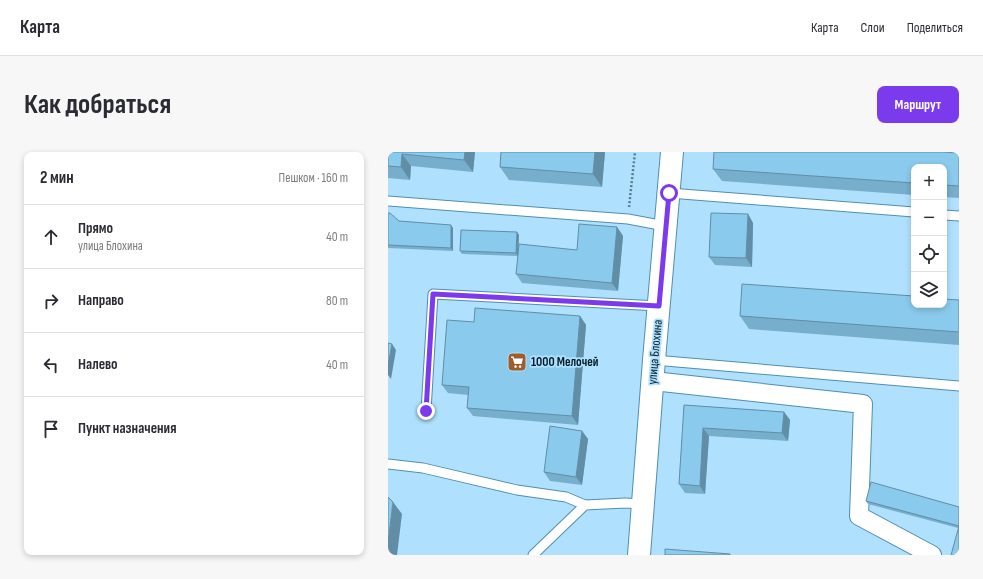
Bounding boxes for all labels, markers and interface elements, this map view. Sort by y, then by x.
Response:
text: Карта [20,16,60,39]
text: Карта [811,19,839,36]
text: Слои [861,19,885,36]
text: Поделиться [907,19,963,36]
button: Маршрут [877,86,959,123]
text: Как добраться [24,88,171,121]
map controls [911,164,947,308]
button: + [911,164,947,200]
text: 2 мин [40,168,74,188]
text: Пешком · 160 m [279,170,348,186]
route start [660,184,678,202]
button: − [911,200,947,236]
text: Прямо [78,219,113,238]
icon: ahead [40,226,62,248]
text: 40 m [326,229,348,245]
button: locate [911,236,947,272]
text: улица Блохина [78,238,143,254]
button: layers [911,272,947,308]
icon: right [40,290,62,312]
text: Направо [78,291,124,310]
text: 80 m [326,293,348,309]
street label: улица Блохина [644,319,666,385]
supermarket icon: 1000 Мелочей [506,351,528,373]
icon: left [40,354,62,376]
place label: 1000 Мелочей [531,354,599,370]
text: Налево [78,355,118,374]
text: 40 m [326,357,348,373]
route end [417,402,435,420]
icon: arrive [40,418,62,440]
text: Пункт назначения [78,419,176,438]

